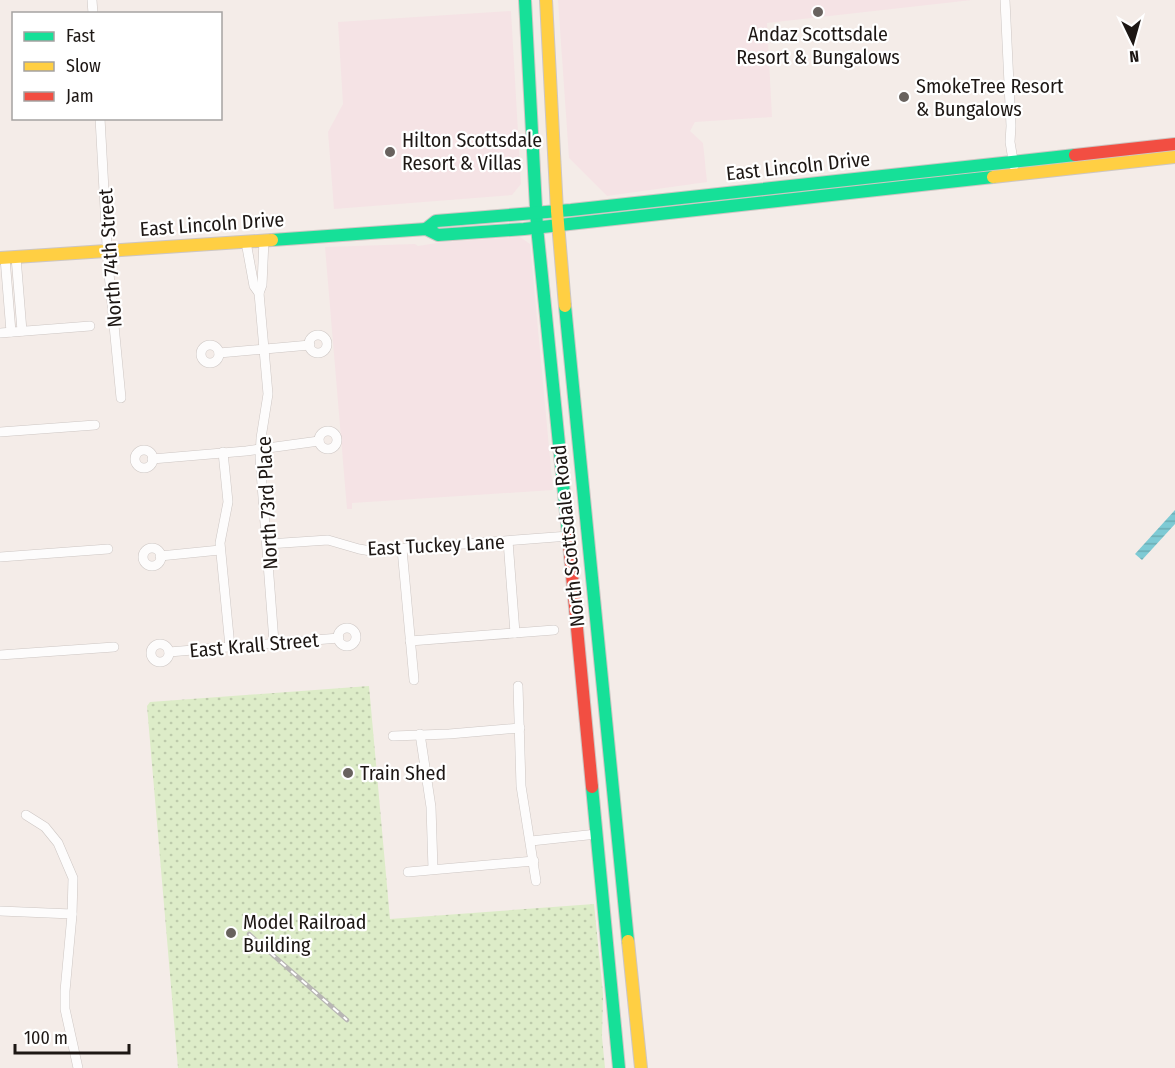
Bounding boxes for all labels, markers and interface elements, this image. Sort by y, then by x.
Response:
marker: Andaz Scottsdale Resort & Bungalows [811,5,825,19]
legend [12,12,222,120]
north arrow [1103,12,1163,72]
place label: Andaz Scottsdale Resort & Bungalows [736,22,900,69]
text: Fast [66,25,95,47]
text: N [1129,47,1140,66]
text: Slow [66,55,101,77]
place label: SmokeTree Resort & Bungalows [916,74,1064,121]
text: Jam [66,85,94,107]
marker: SmokeTree Resort & Bungalows [897,90,911,104]
place label: Hilton Scottsdale Resort & Villas [402,128,542,175]
marker: Hilton Scottsdale Resort & Villas [383,145,397,159]
street label: East Lincoln Drive [725,147,871,185]
street label: North 74th Street [93,187,127,328]
street label: East Lincoln Drive [139,207,285,241]
street label: North 73rd Place [252,436,282,570]
street label: North Scottsdale Road [546,444,590,628]
street label: East Tuckey Lane [367,529,505,561]
street label: East Krall Street [188,627,320,663]
place label: Train Shed [360,761,446,785]
marker: Train Shed [341,766,355,780]
place label: Model Railroad Building [243,910,366,957]
marker: Model Railroad Building [224,926,238,940]
scale bar [15,1017,129,1055]
text: 100 m [24,1027,68,1049]

